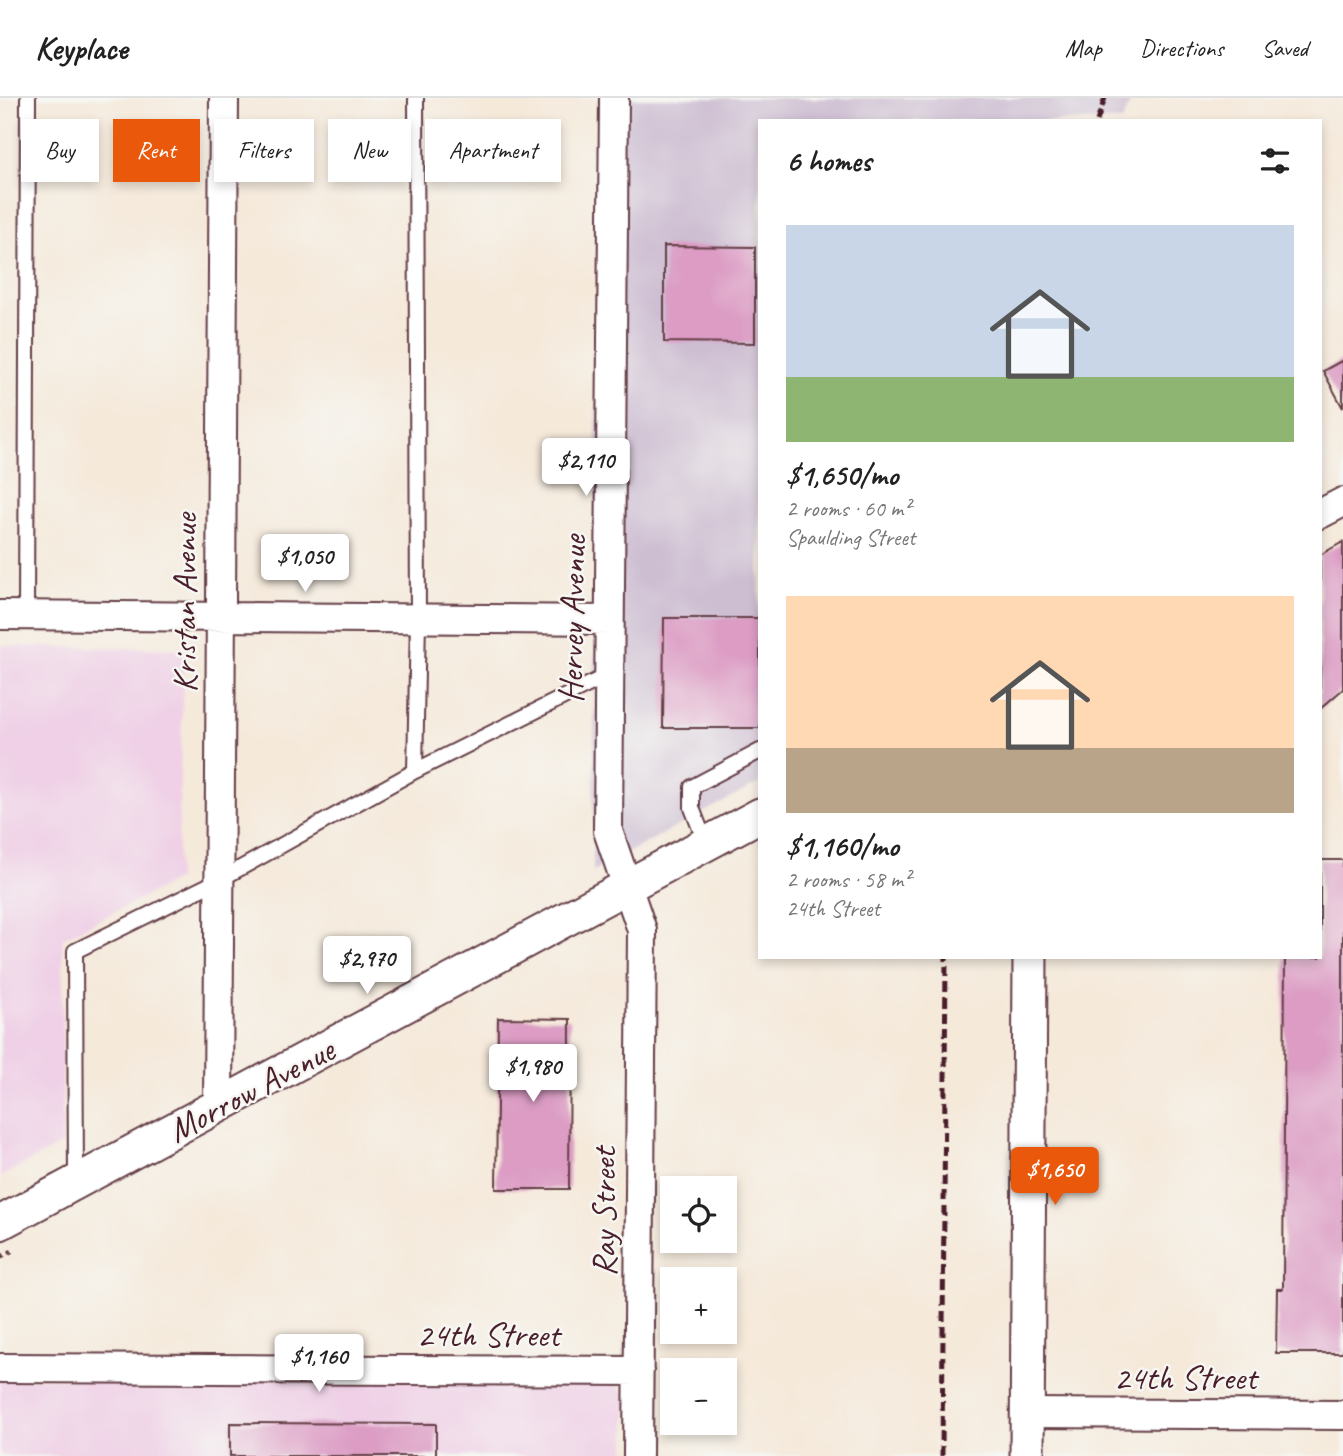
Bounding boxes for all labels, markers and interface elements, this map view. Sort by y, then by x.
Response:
text: Keyplace [35,27,128,69]
text: Map [1065,33,1102,63]
text: Directions [1140,33,1223,63]
text: Saved [1261,33,1308,63]
chip: Buy [21,119,99,182]
chip: Rent [113,119,200,182]
chip: Filters [214,119,314,182]
chip: New [328,119,411,182]
chip: Apartment [425,119,561,182]
text: 6 homes [786,142,871,180]
icon: filters [1256,142,1294,180]
icon: home [977,271,1103,397]
pin: $2,110 [529,438,643,498]
text: $2,110 [558,446,614,475]
text: $1,650/mo [786,456,898,494]
text: 2 rooms · 60 m² [786,494,910,523]
street label: Kristan Avenue [162,511,207,693]
text: Spaulding Street [786,523,915,552]
street label: Hervey Avenue [548,532,596,703]
pin: $1,050 [248,534,362,594]
text: $1,050 [277,542,333,571]
icon: home [977,642,1103,768]
text: $1,160/mo [786,827,899,865]
text: 2 rooms · 58 m² [786,865,910,894]
text: 24th Street [786,894,880,923]
pin: $2,970 [310,936,424,996]
text: $2,970 [339,944,395,973]
street label: Morrow Avenue [160,1026,344,1153]
pin: $1,980 [476,1044,590,1104]
text: $1,980 [505,1052,561,1081]
street label: Ray Street [581,1144,626,1276]
pin: $1,650 [998,1148,1112,1207]
text: $1,650 [1027,1155,1083,1184]
map controls [660,1176,737,1435]
button: locate [660,1176,737,1253]
button: + [660,1267,737,1344]
street label: 24th Street [417,1312,563,1357]
pin: $1,160 [262,1334,376,1394]
text: $1,160 [291,1342,347,1371]
street label: 24th Street [1114,1355,1260,1400]
button: − [660,1358,737,1435]

